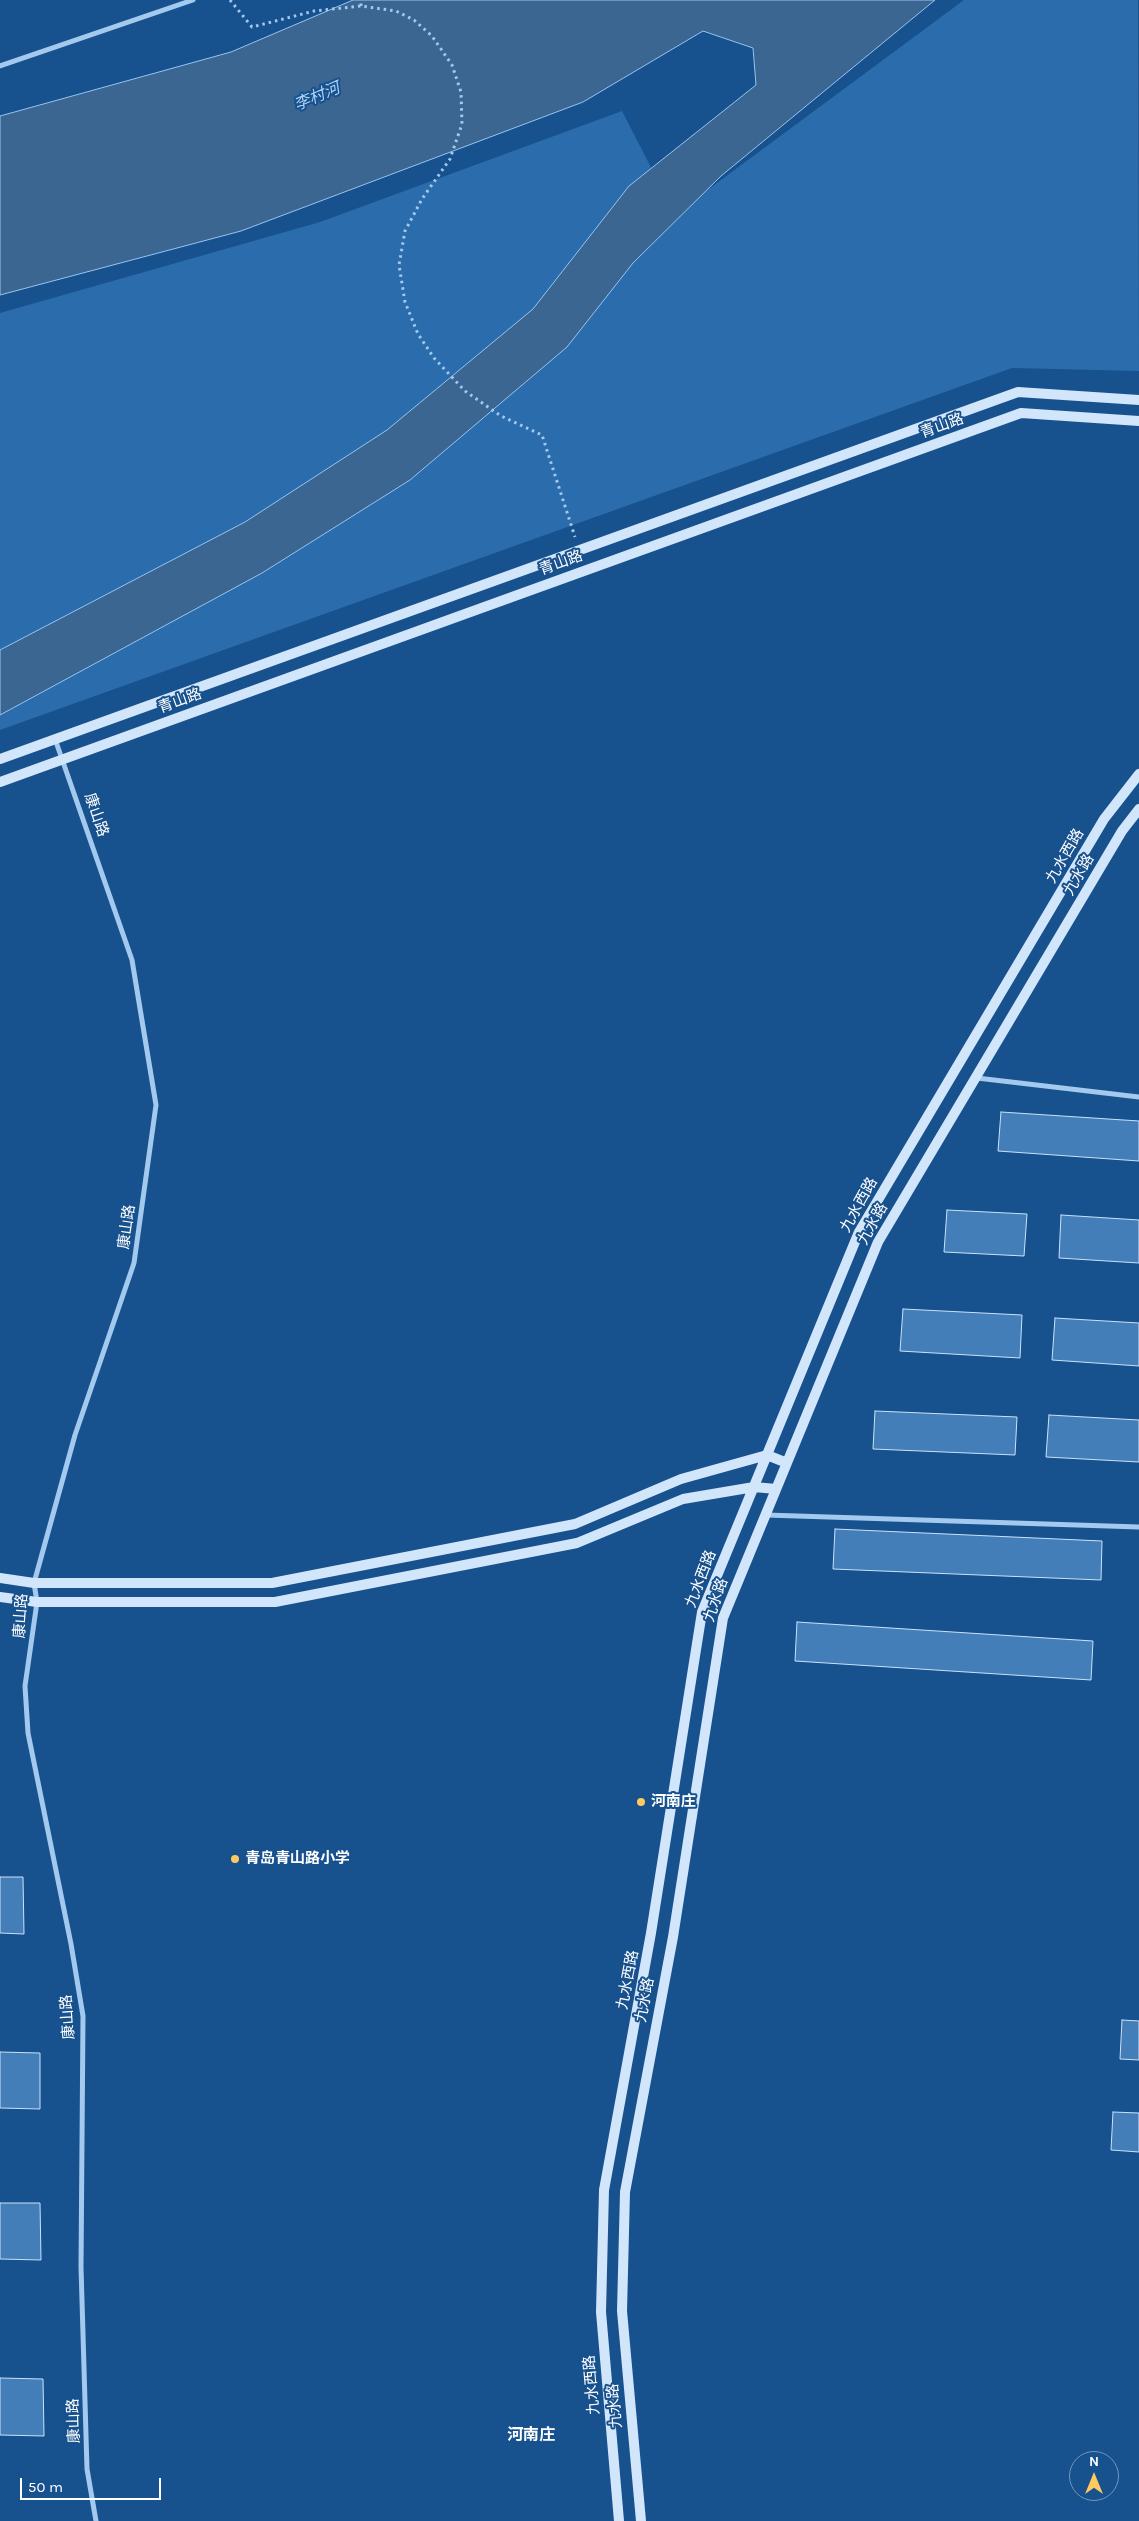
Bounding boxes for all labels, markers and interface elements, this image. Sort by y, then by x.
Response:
water label: 李村河 [291,79,343,115]
street label: 青山路 [918,410,966,442]
street label: 青山路 [537,547,585,579]
street label: 青山路 [156,685,204,717]
street label: 康山路 [80,791,112,839]
street label: 九水西路 [1042,826,1088,886]
street label: 九水路 [1060,851,1098,899]
street label: 九水西路 [837,1174,881,1236]
street label: 九水路 [854,1200,892,1248]
street label: 康山路 [115,1203,139,1251]
street label: 九水西路 [682,1548,720,1610]
street label: 九水路 [700,1576,732,1624]
street label: 康山路 [10,1593,32,1639]
place label: 河南庄 [651,1793,696,1811]
marker: 河南庄 [635,1796,647,1808]
place label: 青岛青山路小学 [245,1850,350,1868]
marker: 青岛青山路小学 [229,1853,241,1865]
street label: 九水西路 [613,1949,643,2011]
street label: 九水路 [632,1976,658,2024]
street label: 康山路 [57,1994,79,2040]
street label: 九水西路 [580,2354,604,2416]
street label: 九水路 [604,2383,626,2429]
street label: 康山路 [64,2398,84,2444]
district label: 河南庄 [507,2425,555,2445]
north arrow [1069,2451,1119,2501]
text: N [1089,2453,1099,2470]
scale bar [22,2468,164,2500]
text: 50 m [28,2478,63,2496]

